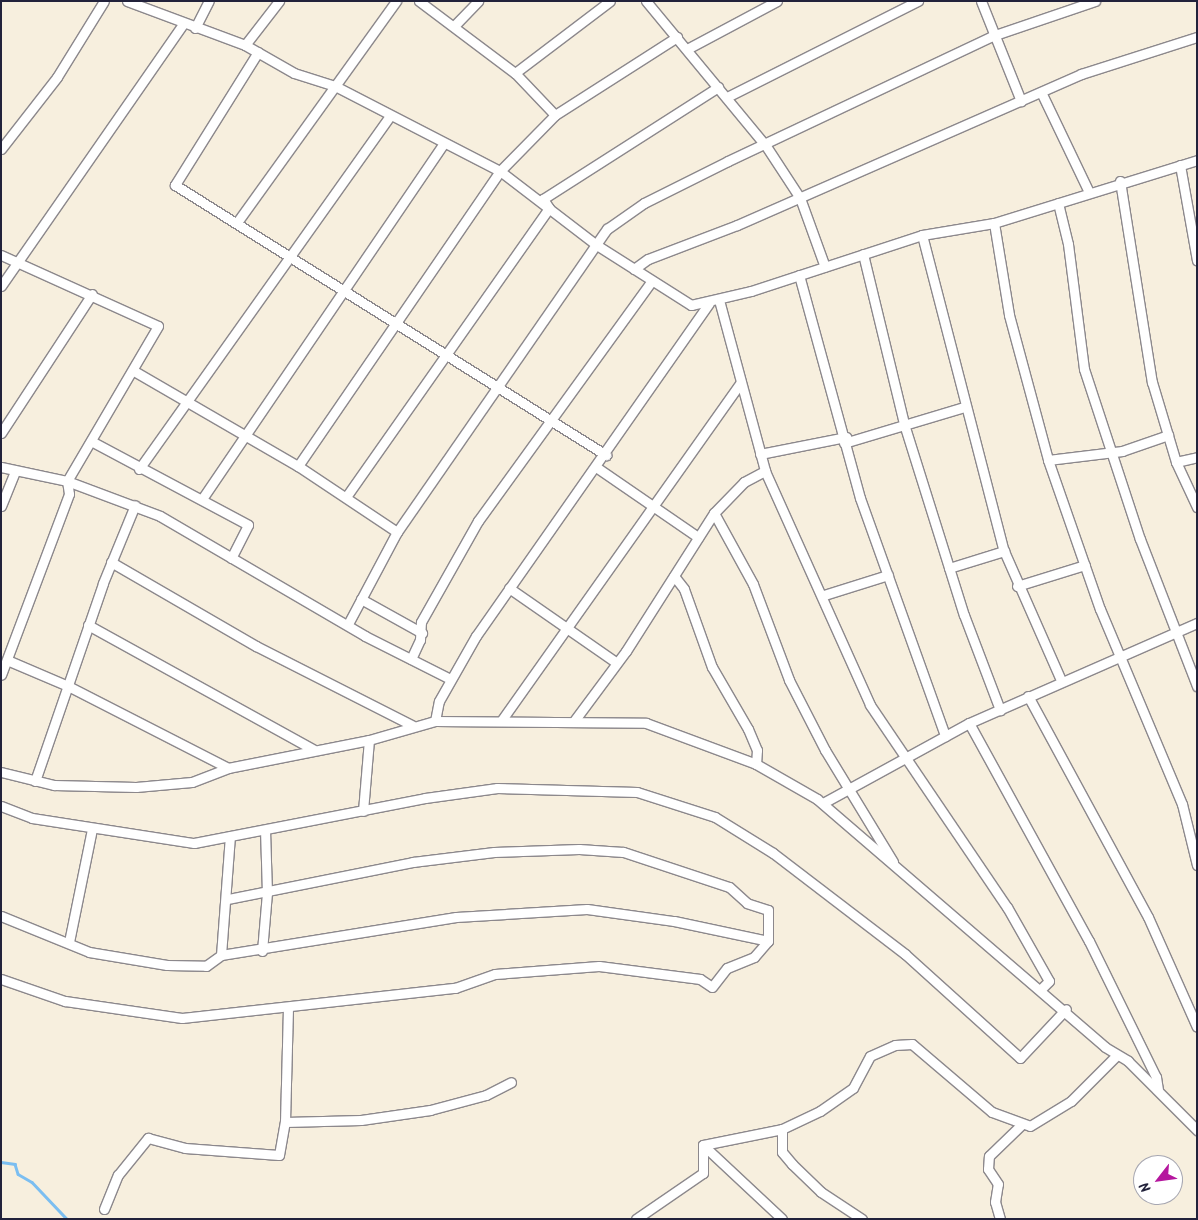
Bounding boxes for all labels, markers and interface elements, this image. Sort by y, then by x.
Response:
north arrow [1133,1155,1183,1205]
text: N [1134,1178,1158,1196]

